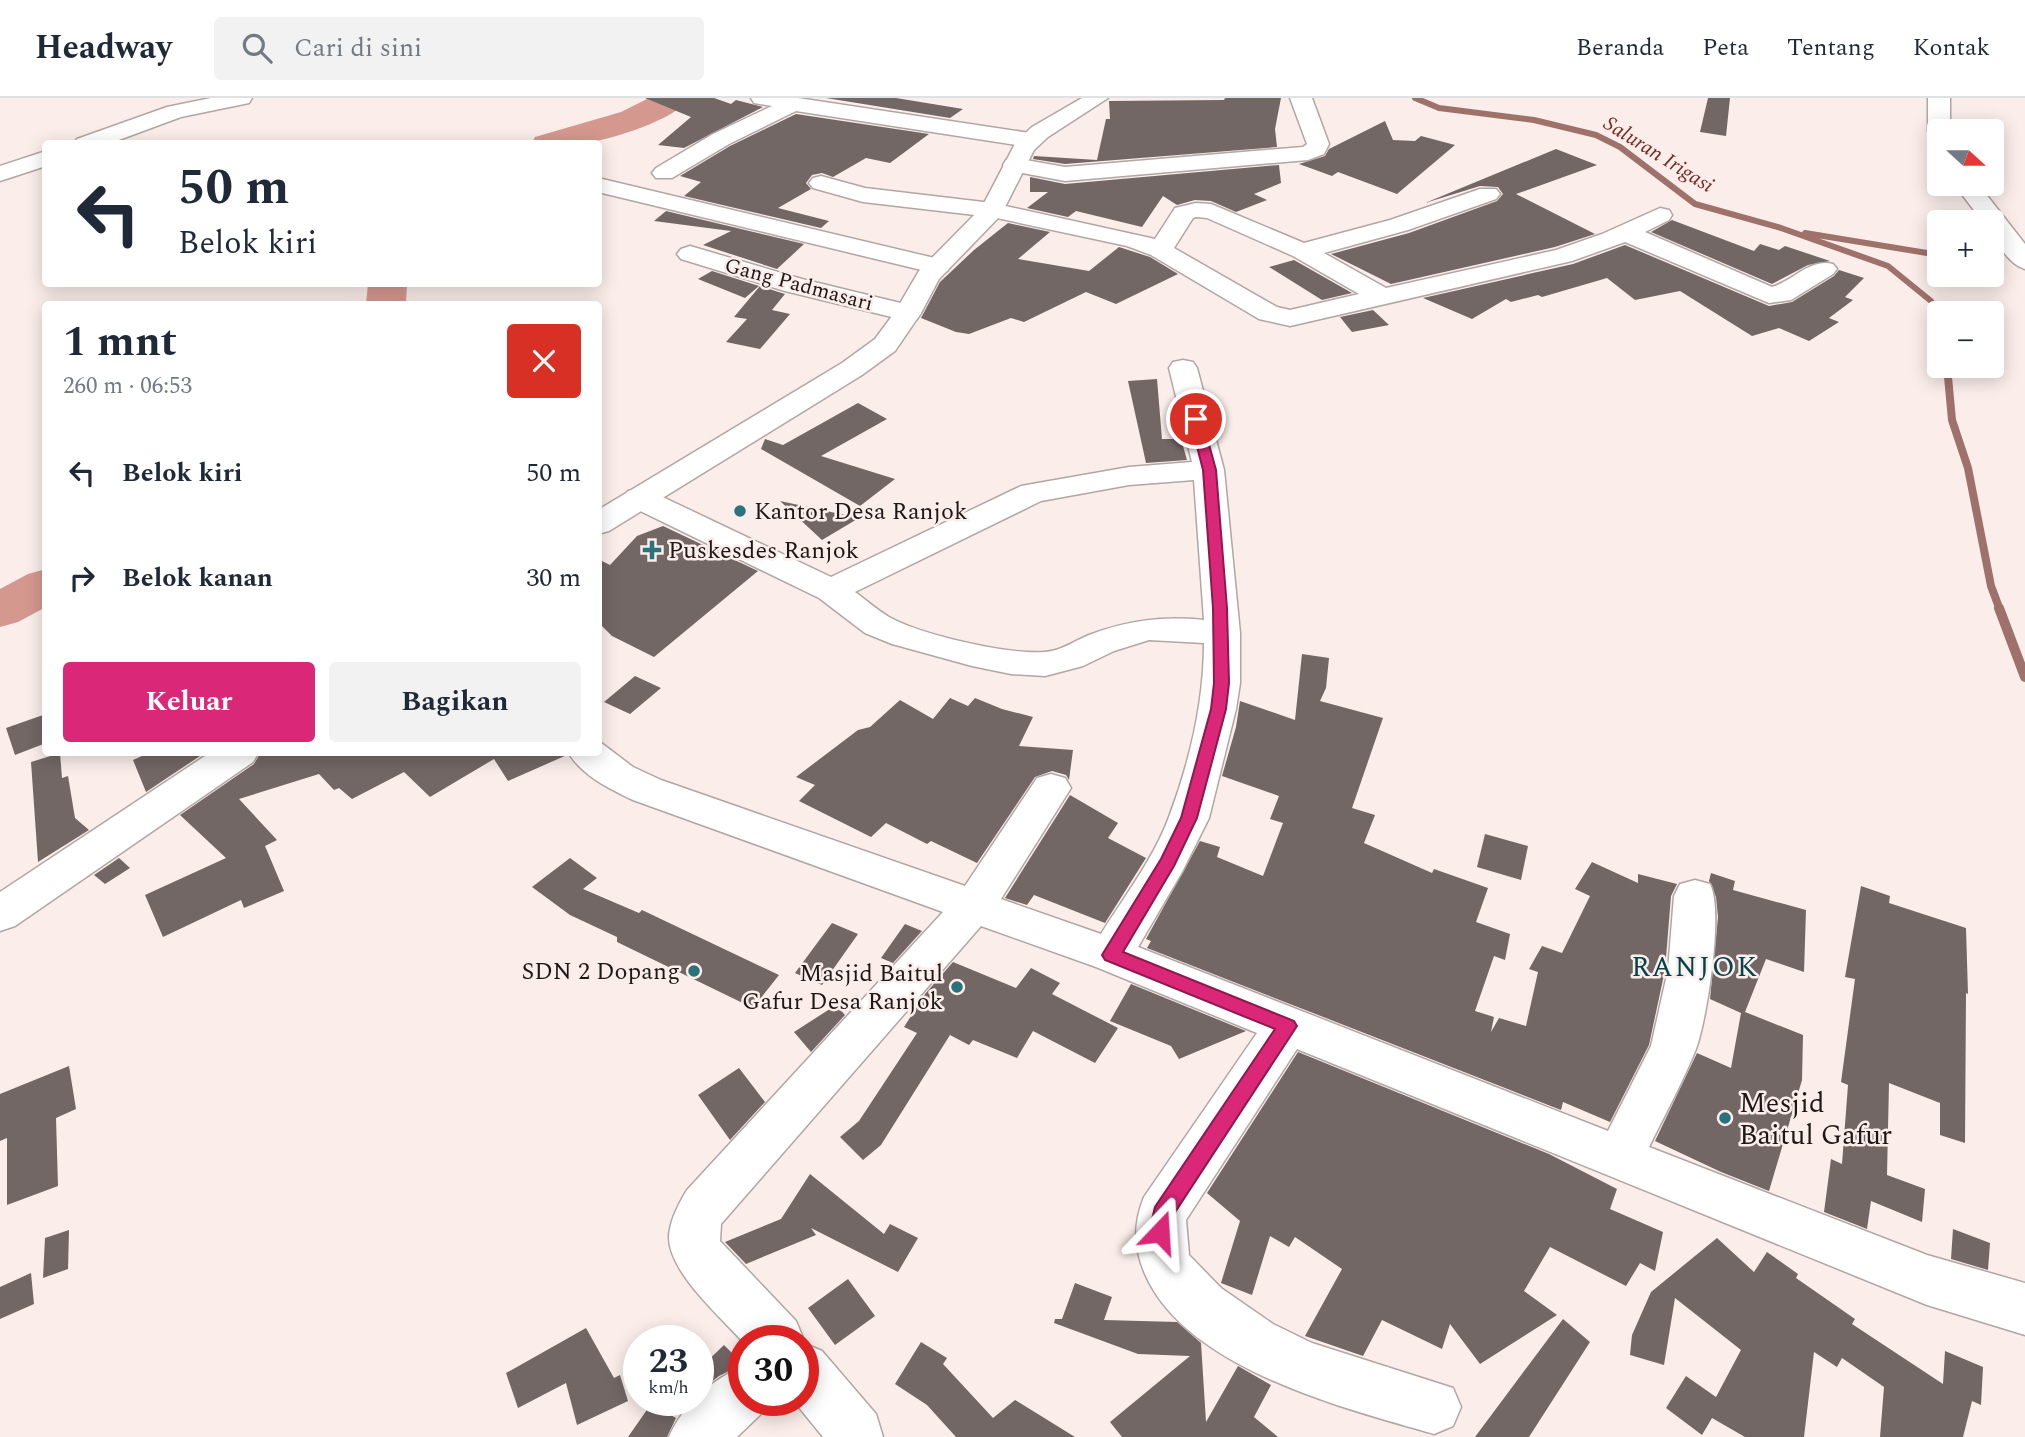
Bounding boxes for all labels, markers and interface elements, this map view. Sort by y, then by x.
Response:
search box [214,17,704,80]
text: Headway [35,23,172,73]
text: Cari di sini [294,28,422,68]
icon: search [238,29,276,67]
text: Beranda [1576,30,1664,66]
text: Peta [1702,30,1749,66]
text: Tentang [1787,30,1875,66]
text: Kontak [1913,30,1990,66]
water label: Saluran Irigasi [1597,108,1720,202]
north arrow [1927,119,2004,196]
map controls [1927,119,2004,378]
text: 50 m [178,151,289,226]
icon: left [63,168,154,259]
button: + [1927,210,2004,287]
text: Belok kiri [178,219,317,268]
street label: Gang Padmasari [721,250,877,320]
button: − [1927,301,2004,378]
text: 1 mnt [63,311,177,374]
button: close [507,324,581,398]
text: 260 m · 06:53 [63,369,192,404]
pin [1166,389,1226,449]
icon: arrive [1177,400,1215,438]
text: Belok kiri [122,453,242,493]
text: 50 m [526,453,581,493]
icon: left [63,454,101,492]
place label: Kantor Desa Ranjok [754,494,967,530]
marker: Kantor Desa Ranjok [732,503,748,519]
place label: Puskesdes Ranjok [668,533,859,569]
marker: Puskesdes Ranjok [642,540,662,560]
text: Belok kanan [122,558,273,598]
text: 30 m [526,558,581,598]
icon: right [63,559,101,597]
button: Keluar [63,662,315,742]
button: Bagikan [329,662,581,742]
district label: RANJOK [1631,946,1759,989]
place label: SDN 2 Dopang [522,954,680,990]
place label: Masjid Baitul Gafur Desa Ranjok [742,956,943,1020]
marker: SDN 2 Dopang [686,963,702,979]
marker: Masjid Baitul Gafur Desa Ranjok [949,979,965,995]
place label: Mesjid Baitul Gafur [1739,1082,1892,1157]
marker: Mesjid Baitul Gafur [1717,1110,1733,1126]
position arrow [1123,1195,1197,1269]
speed limit sign: 30 [728,1325,819,1416]
text: 23 [649,1335,688,1388]
text: km/h [648,1374,689,1401]

